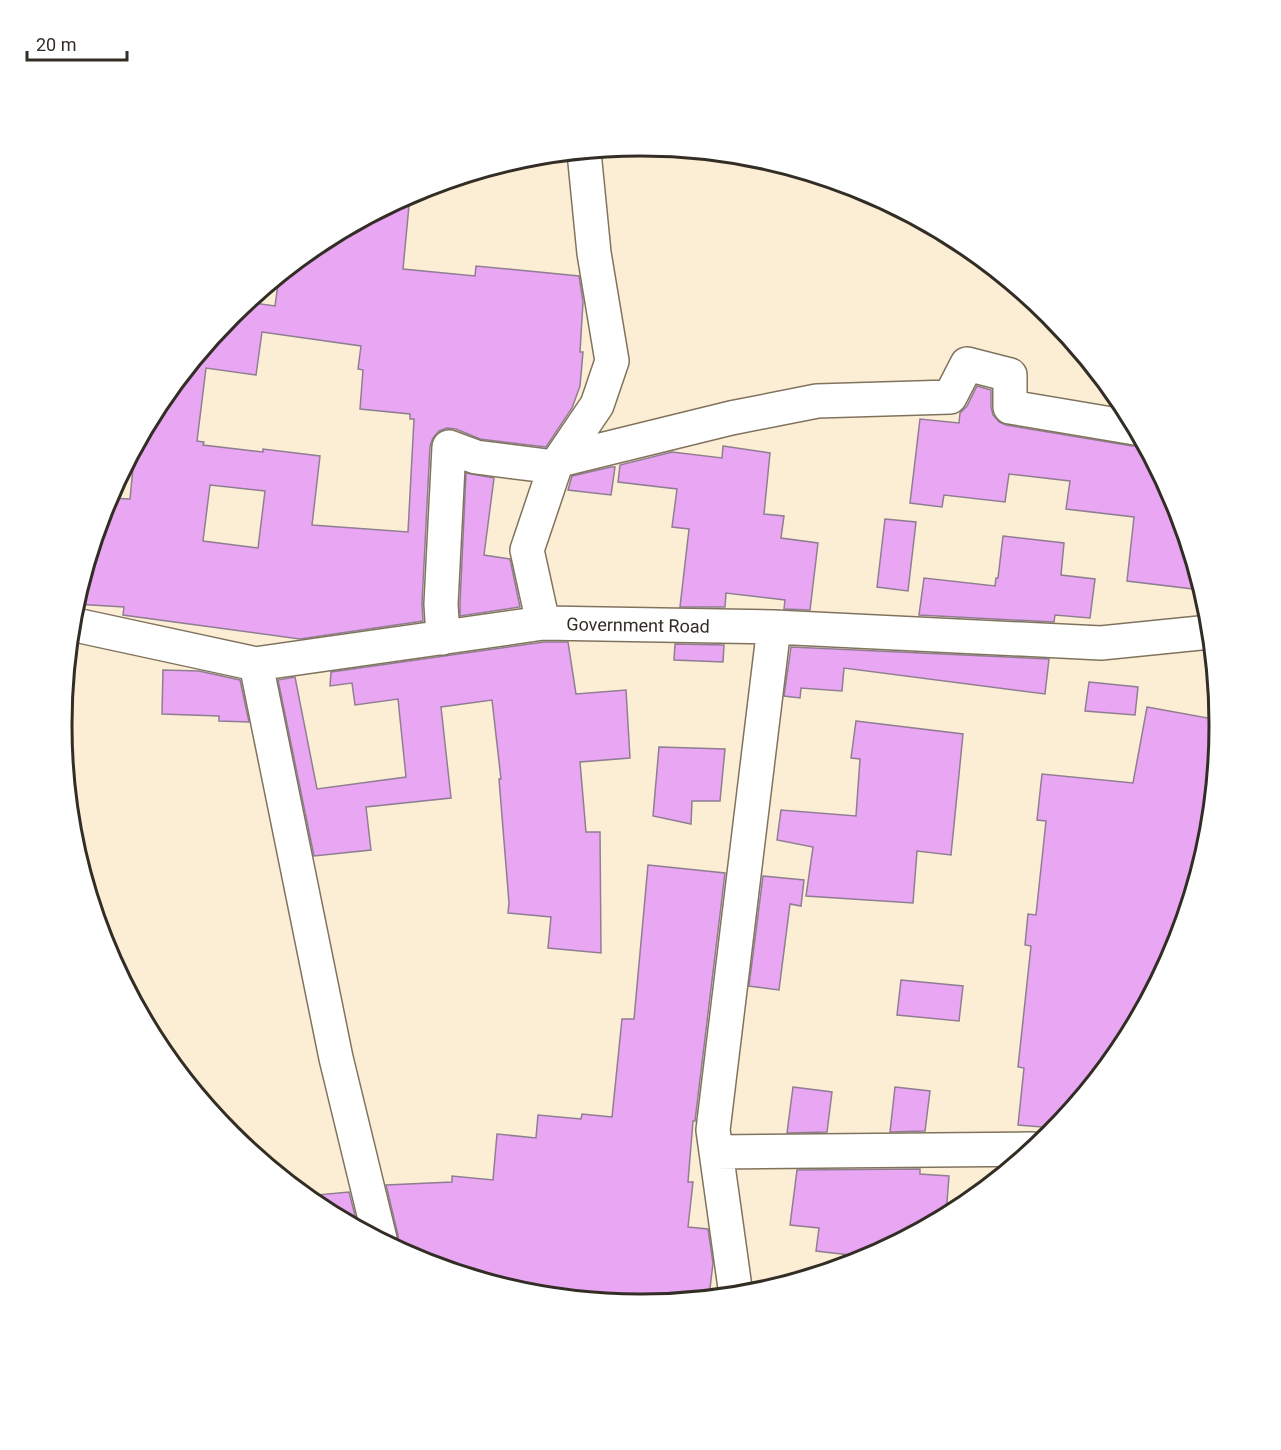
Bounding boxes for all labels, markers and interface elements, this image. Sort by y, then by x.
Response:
scale bar [27,24,128,62]
text: 20 m [36,34,76,55]
street label: Government Road [566,613,710,637]

